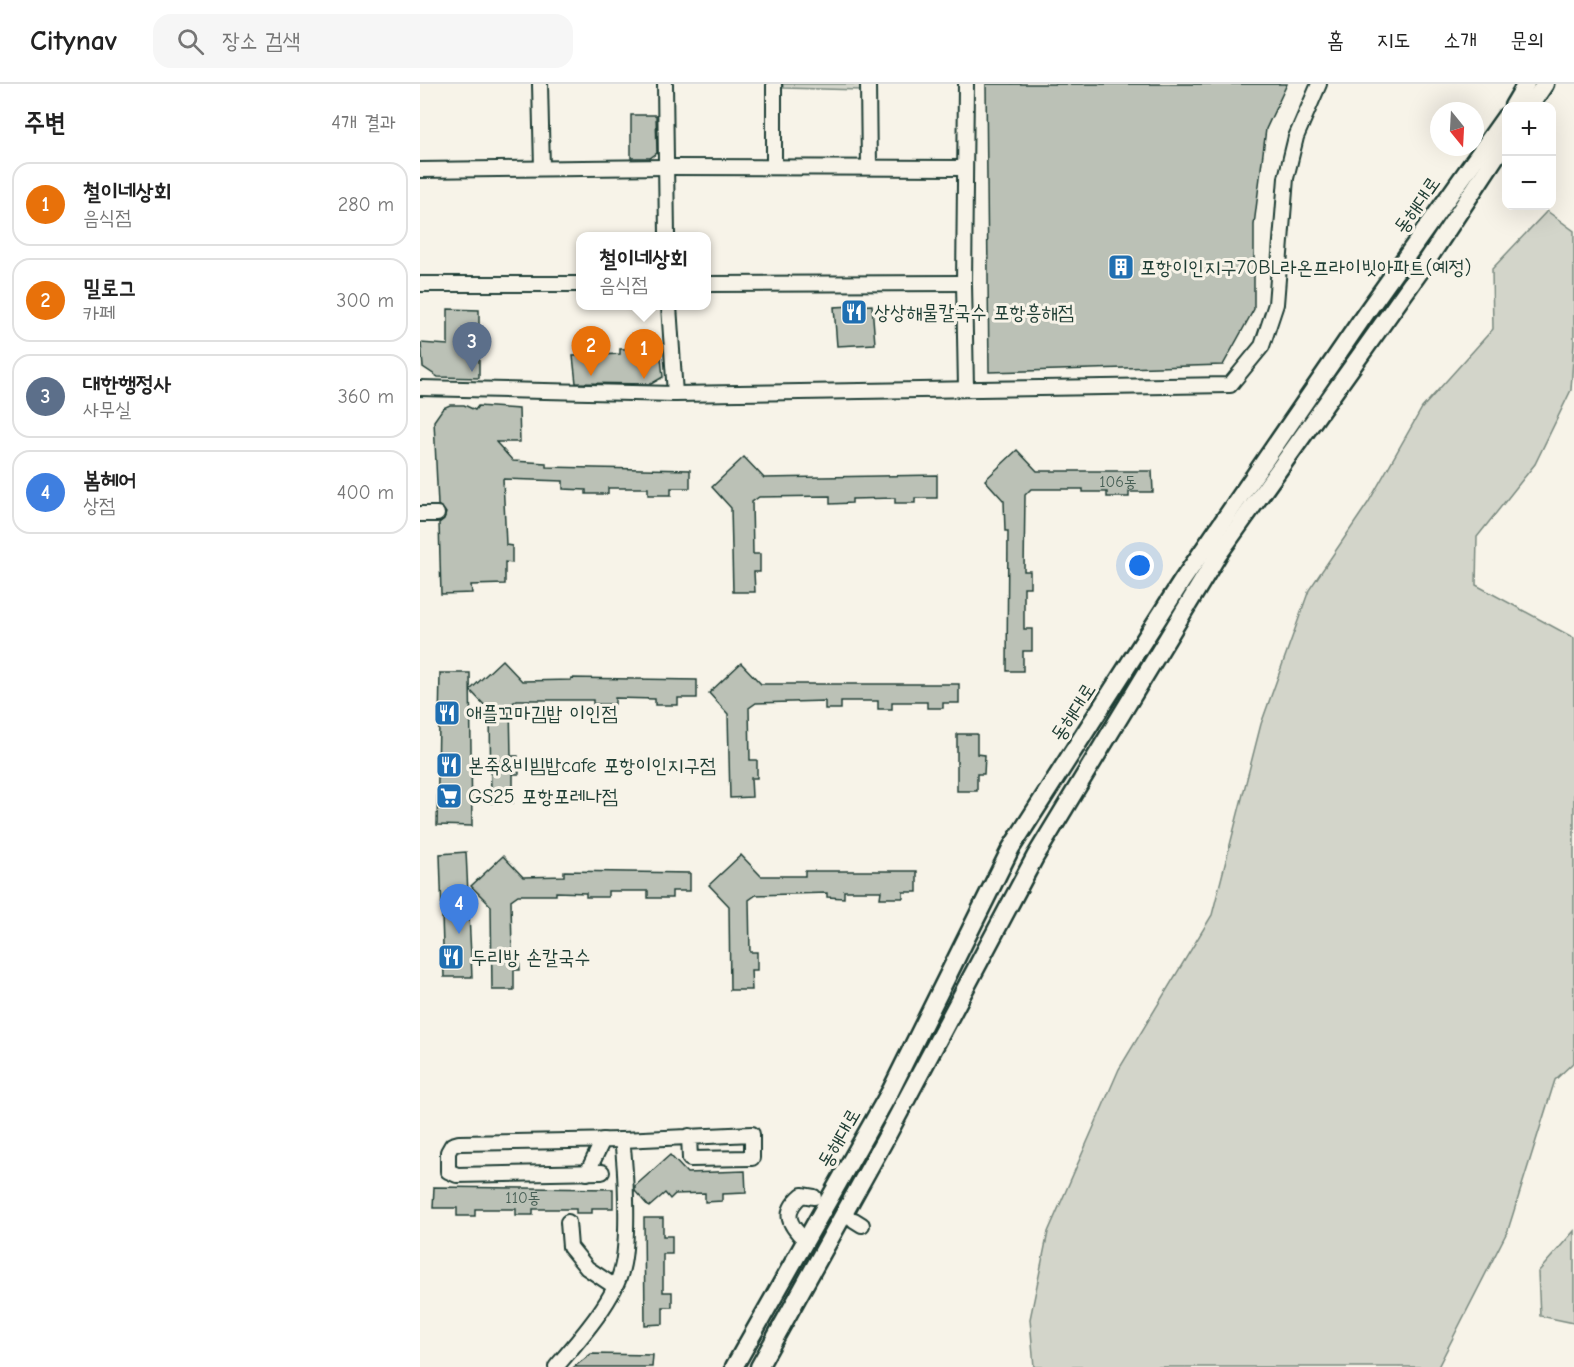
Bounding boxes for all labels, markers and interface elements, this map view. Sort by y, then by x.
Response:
search box [153,14,573,68]
text: Citynav [30,25,117,57]
icon: search [174,25,207,58]
text: 장소 검색 [222,28,300,54]
text: 홈 [1327,28,1344,52]
text: 지도 [1377,28,1410,52]
text: 소개 [1443,28,1477,52]
text: 문의 [1510,28,1544,52]
north arrow [1430,102,1484,156]
map controls [1502,102,1556,210]
button: + [1502,102,1556,156]
text: 주변 [24,108,66,138]
text: 4개 결과 [331,111,396,134]
button: − [1502,156,1556,210]
street label: 동해대로 [1389,172,1445,238]
text: 철이네상회 [83,179,172,205]
text: 1 [42,193,49,216]
text: 280 m [338,193,394,216]
text: 음식점 [83,206,131,229]
popup [576,232,711,310]
text: 철이네상회 [599,246,688,272]
building icon: 포항이인지구70BL라온프라이빗아파트(예정) [1106,252,1136,282]
place label: 포항이인지구70BL라온프라이빗아파트(예정) [1140,256,1471,279]
text: 음식점 [599,273,648,296]
text: 밀로그 [83,275,136,301]
text: 2 [41,289,50,312]
text: 300 m [336,289,394,312]
restaurant icon: 상상해물칼국수 포항흥해점 [839,297,869,327]
place label: 상상해물칼국수 포항흥해점 [874,301,1074,324]
text: 카페 [83,302,115,325]
pin: 3 [452,322,492,372]
pin: 2 [572,326,610,376]
pin: 1 [624,330,664,379]
text: 대한행정사 [83,371,172,397]
text: 3 [41,385,50,408]
text: 360 m [338,385,394,408]
text: 사무실 [83,398,131,421]
text: 봄헤어 [83,467,136,493]
house number: 106동 [1099,473,1137,491]
text: 4 [41,481,50,504]
text: 400 m [337,481,394,504]
text: 상점 [83,494,115,517]
your location [1125,551,1154,580]
street label: 동해대로 [1046,679,1100,745]
restaurant icon: 애플꼬마김밥 이인점 [432,698,462,728]
place label: 애플꼬마김밥 이인점 [466,702,618,725]
restaurant icon: 본죽&비빔밥cafe 포항이인지구점 [434,750,464,780]
place label: 본죽&비빔밥cafe 포항이인지구점 [468,754,716,777]
supermarket icon: GS25 포항포레나점 [434,781,464,811]
place label: GS25 포항포레나점 [468,785,618,808]
pin: 4 [440,884,478,934]
restaurant icon: 두리방 손칼국수 [436,942,466,972]
place label: 두리방 손칼국수 [471,946,590,969]
street label: 동해대로 [813,1104,865,1172]
house number: 110동 [505,1189,541,1207]

